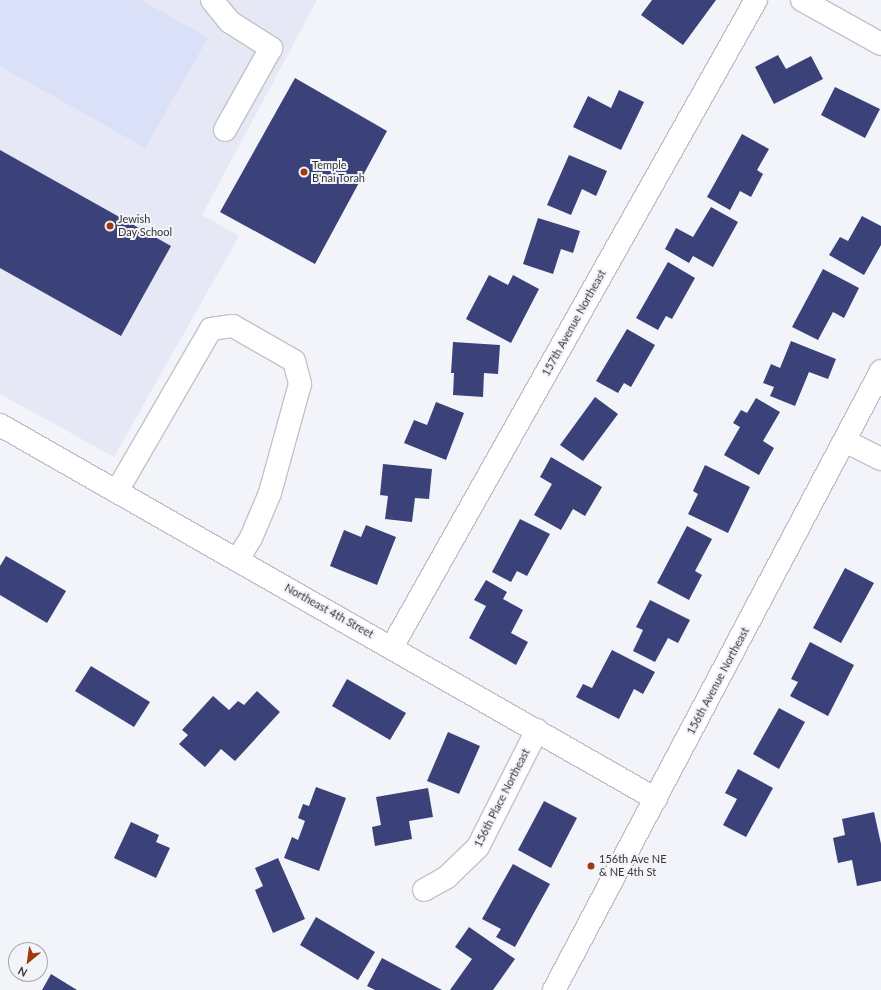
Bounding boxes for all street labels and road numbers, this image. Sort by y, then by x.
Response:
street label: 157th Avenue Northeast [539,267,609,379]
street label: Northeast 4th Street [282,581,376,641]
street label: 156th Avenue Northeast [684,625,752,737]
street label: 156th Place Northeast [471,746,533,850]

